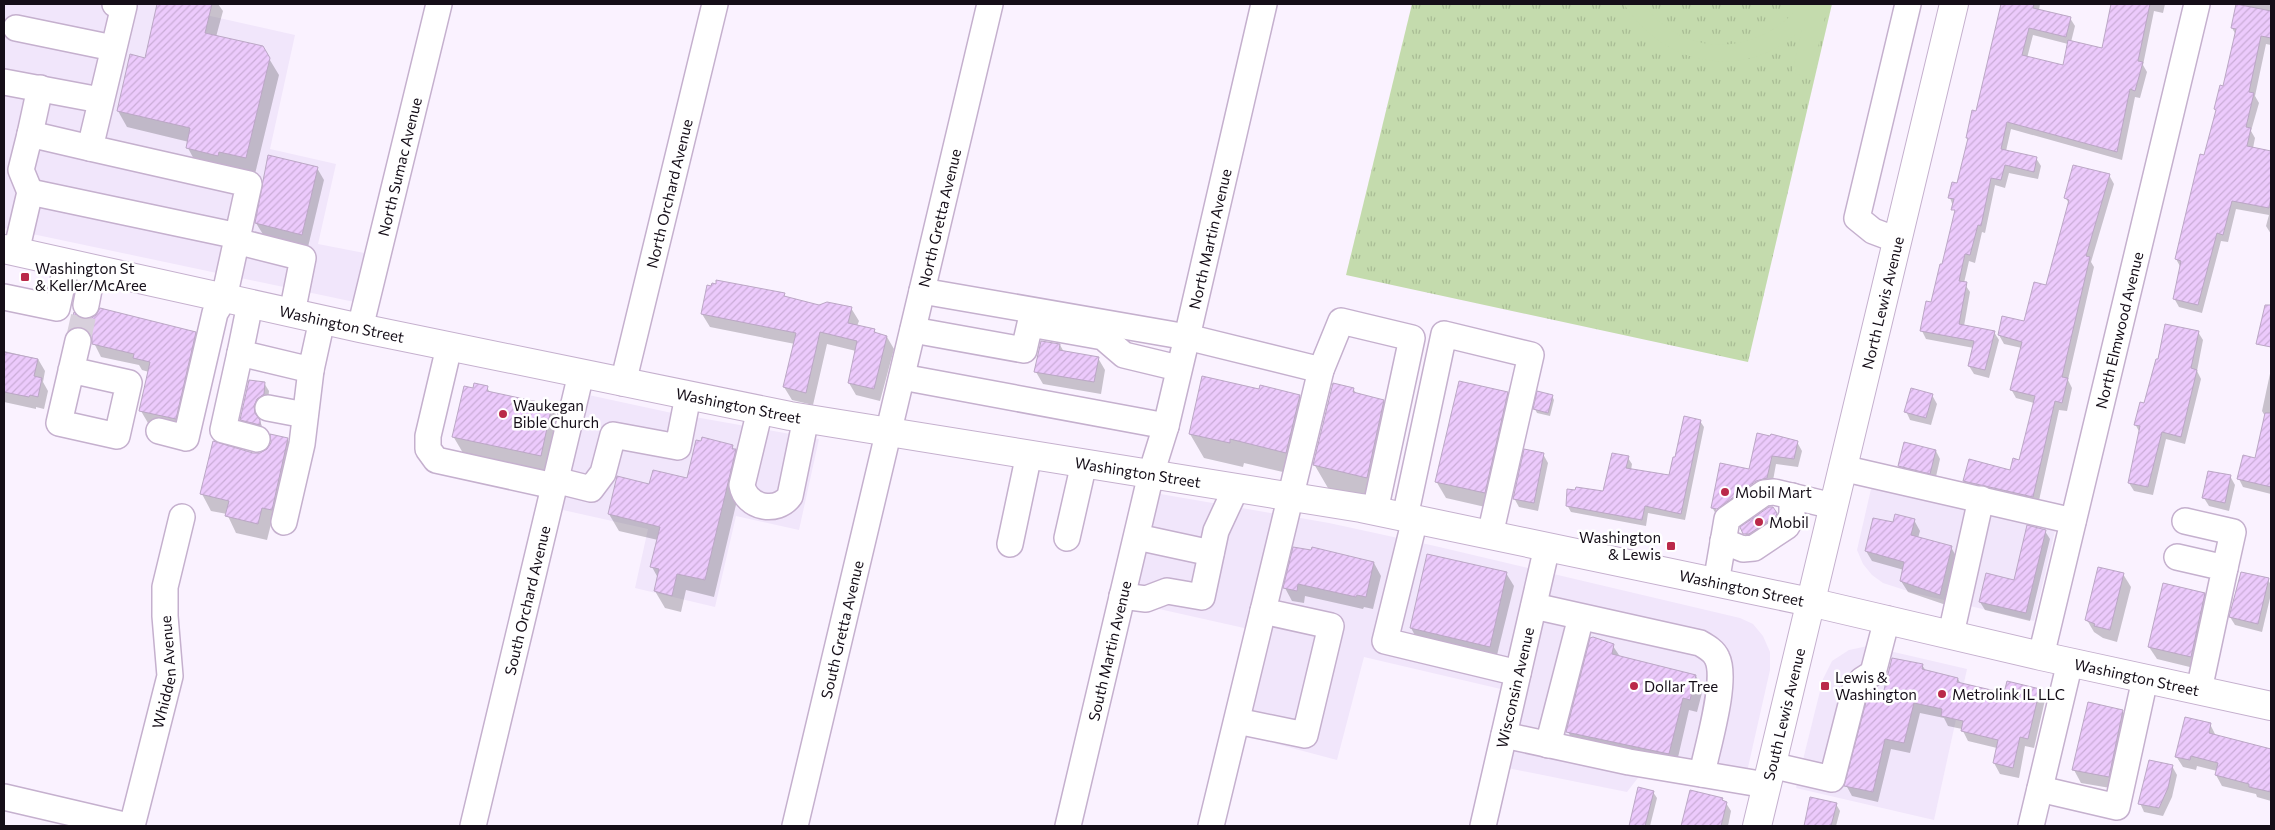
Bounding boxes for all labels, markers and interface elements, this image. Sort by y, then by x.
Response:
street label: North Sumac Avenue [374,95,425,238]
street label: North Orchard Avenue [642,117,696,270]
street label: North Gretta Avenue [914,147,964,289]
street label: North Martin Avenue [1185,167,1235,311]
street label: North Lewis Avenue [1858,235,1907,371]
street label: North Elmwood Avenue [2091,250,2146,411]
place label: Washington St & Keller/McAree [35,259,147,294]
marker: Washington St & Keller/McAree [19,271,31,283]
street label: Washington Street [278,301,406,346]
street label: Washington Street [674,384,802,427]
place label: Waukegan Bible Church [513,396,599,431]
marker: Waukegan Bible Church [497,408,509,420]
street label: Washington Street [1074,453,1202,491]
place label: Mobil Mart [1735,483,1812,501]
marker: Mobil Mart [1719,486,1731,498]
place label: Mobil [1769,513,1809,531]
marker: Mobil [1753,516,1765,528]
street label: South Orchard Avenue [500,524,553,677]
place label: Washington & Lewis [1579,528,1661,563]
marker: Washington & Lewis [1665,540,1677,552]
street label: South Gretta Avenue [817,558,867,700]
street label: Washington Street [1678,566,1806,610]
street label: South Martin Avenue [1084,579,1135,723]
street label: Whidden Avenue [148,615,179,731]
street label: Wisconsin Avenue [1492,625,1537,750]
street label: South Lewis Avenue [1759,646,1808,782]
street label: Washington Street [2073,655,2201,699]
place label: Lewis & Washington [1835,668,1917,703]
place label: Dollar Tree [1644,677,1718,695]
marker: Dollar Tree [1628,680,1640,692]
marker: Lewis & Washington [1819,680,1831,692]
place label: Metrolink IL LLC [1952,685,2065,703]
marker: Metrolink IL LLC [1936,688,1948,700]

